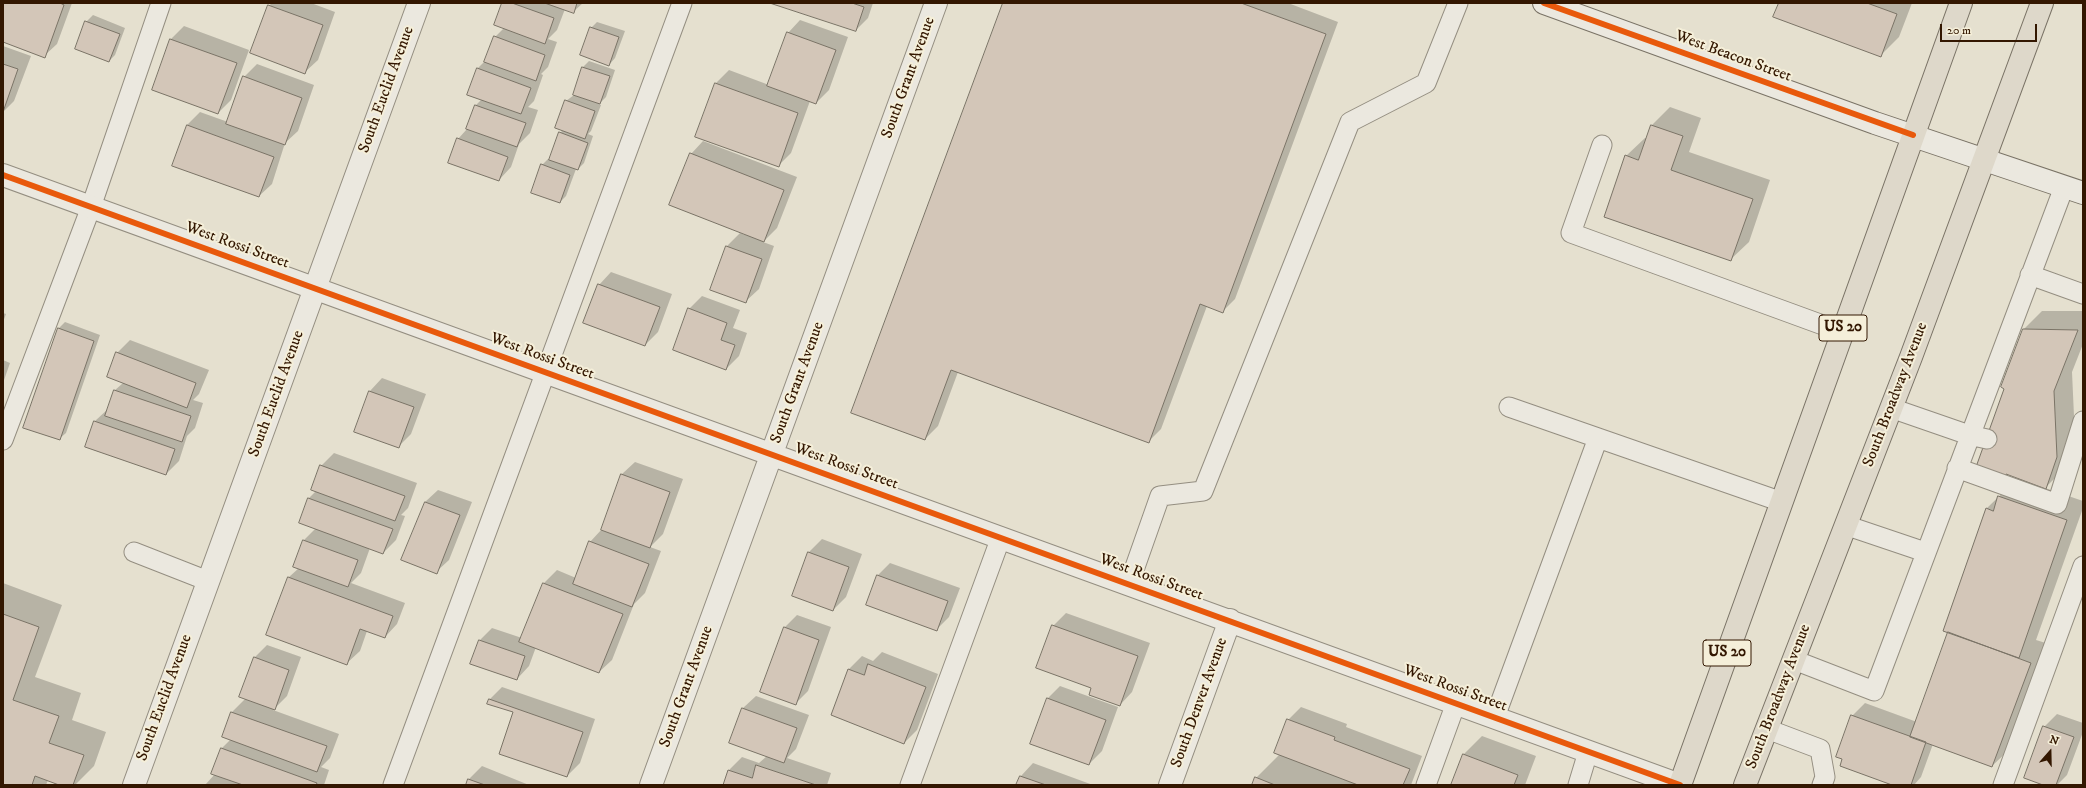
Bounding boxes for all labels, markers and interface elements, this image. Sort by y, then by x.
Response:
street label: South Grant Avenue [878,15,940,141]
scale bar [1942,16,2039,42]
text: 20 m [1947,23,1971,38]
street label: South Euclid Avenue [355,24,419,156]
street label: West Beacon Street [1672,27,1794,87]
street label: West Rossi Street [183,218,291,274]
road number: US 20 [1819,315,1867,341]
street label: South Grant Avenue [767,320,829,446]
street label: South Broadway Avenue [1860,320,1932,470]
street label: South Euclid Avenue [245,328,309,460]
street label: West Rossi Street [488,329,596,385]
street label: West Rossi Street [792,439,900,495]
street label: West Rossi Street [1097,550,1205,606]
street label: South Broadway Avenue [1743,622,1815,772]
street label: South Grant Avenue [656,624,718,750]
street label: South Euclid Avenue [133,632,197,764]
street label: South Denver Avenue [1168,635,1232,771]
road number: US 20 [1703,640,1751,666]
street label: West Rossi Street [1401,661,1509,717]
north arrow [2030,732,2070,772]
text: N [2047,733,2061,749]

